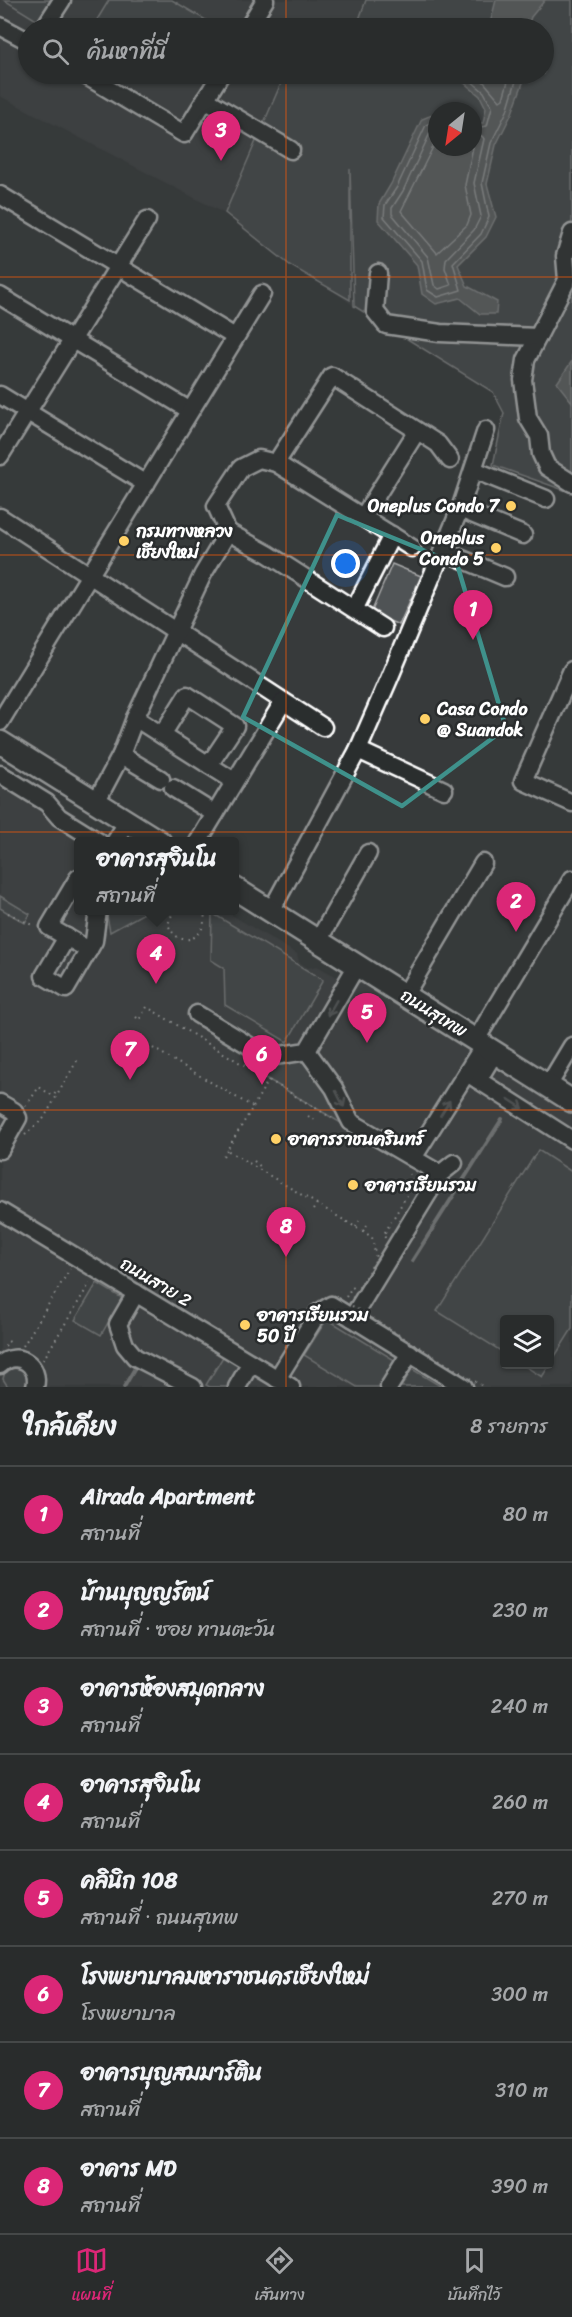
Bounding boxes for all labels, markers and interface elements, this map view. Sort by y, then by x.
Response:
search box [18,18,554,84]
text: ค้นหาที่นี่ [87,32,167,71]
icon: search [39,35,72,68]
north arrow [428,102,482,156]
pin: 3 [202,112,240,161]
place label: Oneplus Condo 7 [368,490,501,522]
marker: Oneplus Condo 7 [504,499,518,513]
place label: กรมทางหลวง เชียงใหม่ [136,515,233,568]
place label: Oneplus Condo 5 [419,522,485,575]
marker: กรมทางหลวง เชียงใหม่ [117,534,131,548]
marker: Oneplus Condo 5 [489,541,503,555]
your location [331,549,360,578]
pin: 1 [454,590,492,640]
place label: Casa Condo @ Suandok [436,693,529,746]
marker: Casa Condo @ Suandok [418,712,432,726]
popup [74,837,239,915]
text: อาคารสุจินโน [96,839,217,878]
text: สถานที่ [96,878,155,913]
pin: 2 [496,882,536,932]
pin: 4 [136,934,176,984]
street label: ถนนสุเทพ [394,980,474,1046]
pin: 5 [348,994,386,1043]
one-way arrow [326,999,338,1016]
pin: 7 [110,1030,150,1080]
pin: 6 [242,1036,282,1085]
one-way arrow [335,1090,346,1108]
one-way arrow [508,1098,524,1110]
one-way arrow [438,1100,451,1117]
place label: อาคารราชนครินทร์ [287,1123,428,1155]
marker: อาคารราชนครินทร์ [269,1132,283,1146]
place label: อาคารเรียนรวม [364,1169,477,1201]
marker: อาคารเรียนรวม [346,1178,360,1192]
pin: 8 [266,1208,306,1257]
street label: ถนนสาย 2 [114,1248,198,1316]
place label: อาคารเรียนรวม 50 ปี [256,1299,369,1352]
map controls [500,1315,554,1369]
button: layers [500,1315,554,1369]
marker: อาคารเรียนรวม 50 ปี [238,1318,252,1332]
text: ใกล้เคียง [24,1403,116,1449]
text: 8 รายการ [470,1409,548,1444]
text: Airada Apartment [81,1477,255,1516]
text: 1 [39,1497,48,1532]
text: 80 m [503,1497,548,1532]
text: สถานที่ [81,1516,140,1551]
text: บ้านบุญญรัตน์ [81,1573,210,1612]
text: 2 [38,1593,49,1628]
text: 230 m [492,1593,548,1628]
text: สถานที่ · ซอย ทานตะวัน [81,1612,275,1647]
text: อาคารห้องสมุดกลาง [81,1669,264,1708]
text: 3 [38,1689,49,1724]
text: 240 m [491,1689,548,1724]
text: สถานที่ [81,1708,140,1743]
text: อาคารสุจินโน [81,1765,201,1804]
text: 4 [37,1785,50,1820]
text: 260 m [492,1785,548,1820]
text: สถานที่ [81,1804,140,1839]
text: คลินิก 108 [81,1861,178,1900]
text: 5 [37,1881,50,1916]
text: 270 m [492,1881,548,1916]
text: สถานที่ · ถนนสุเทพ [81,1900,238,1935]
text: โรงพยาบาลมหาราชนครเชียงใหม่ [81,1957,369,1996]
text: 6 [38,1977,49,2012]
text: 300 m [491,1977,548,2012]
text: โรงพยาบาล [81,1996,176,2031]
text: อาคารบุญสมมาร์ติน [81,2053,262,2092]
text: 7 [38,2073,49,2108]
text: 310 m [495,2073,548,2108]
text: สถานที่ [81,2092,140,2127]
text: อาคาร MD [81,2149,177,2188]
text: 8 [37,2169,50,2204]
text: 390 m [492,2169,548,2204]
text: สถานที่ [81,2188,140,2223]
tab: แผนที่ [72,2244,112,2309]
tab: เส้นทาง [255,2244,305,2309]
tab: บันทึกไว้ [448,2244,500,2309]

